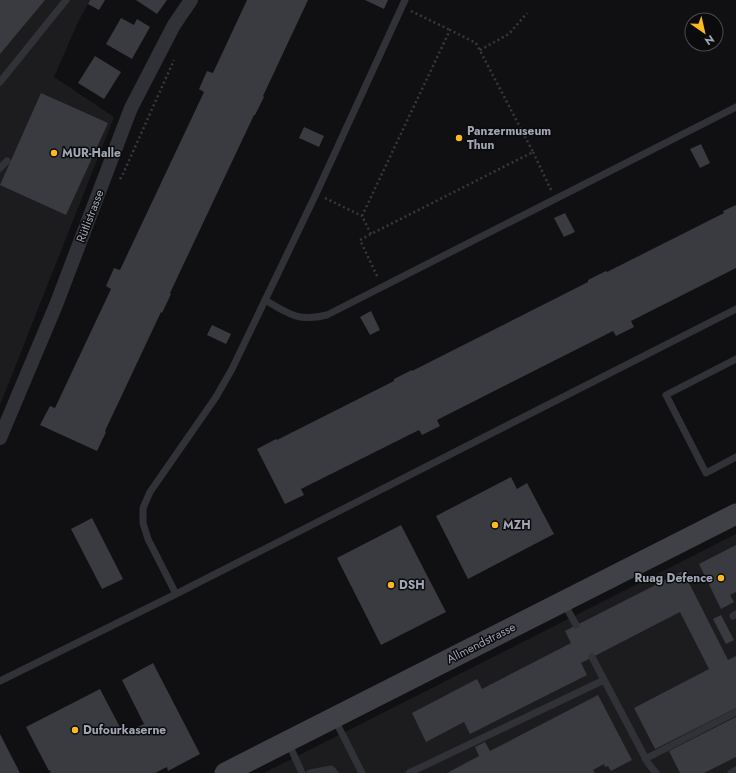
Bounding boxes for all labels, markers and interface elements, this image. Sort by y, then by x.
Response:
north arrow [684,12,724,52]
text: N [701,31,718,49]
place label: Panzermuseum Thun [467,122,551,154]
marker: Panzermuseum Thun [454,133,464,143]
place label: MUR-Halle [62,144,121,162]
marker: MUR-Halle [49,148,59,158]
street label: Rütlistrasse [72,187,108,245]
place label: MZH [503,516,531,534]
marker: MZH [490,520,500,530]
place label: Ruag Defence [635,569,713,587]
marker: Ruag Defence [716,573,726,583]
place label: DSH [399,576,425,594]
marker: DSH [386,580,396,590]
street label: Allmendstrasse [443,618,519,668]
place label: Dufourkaserne [83,721,166,739]
marker: Dufourkaserne [70,725,80,735]

